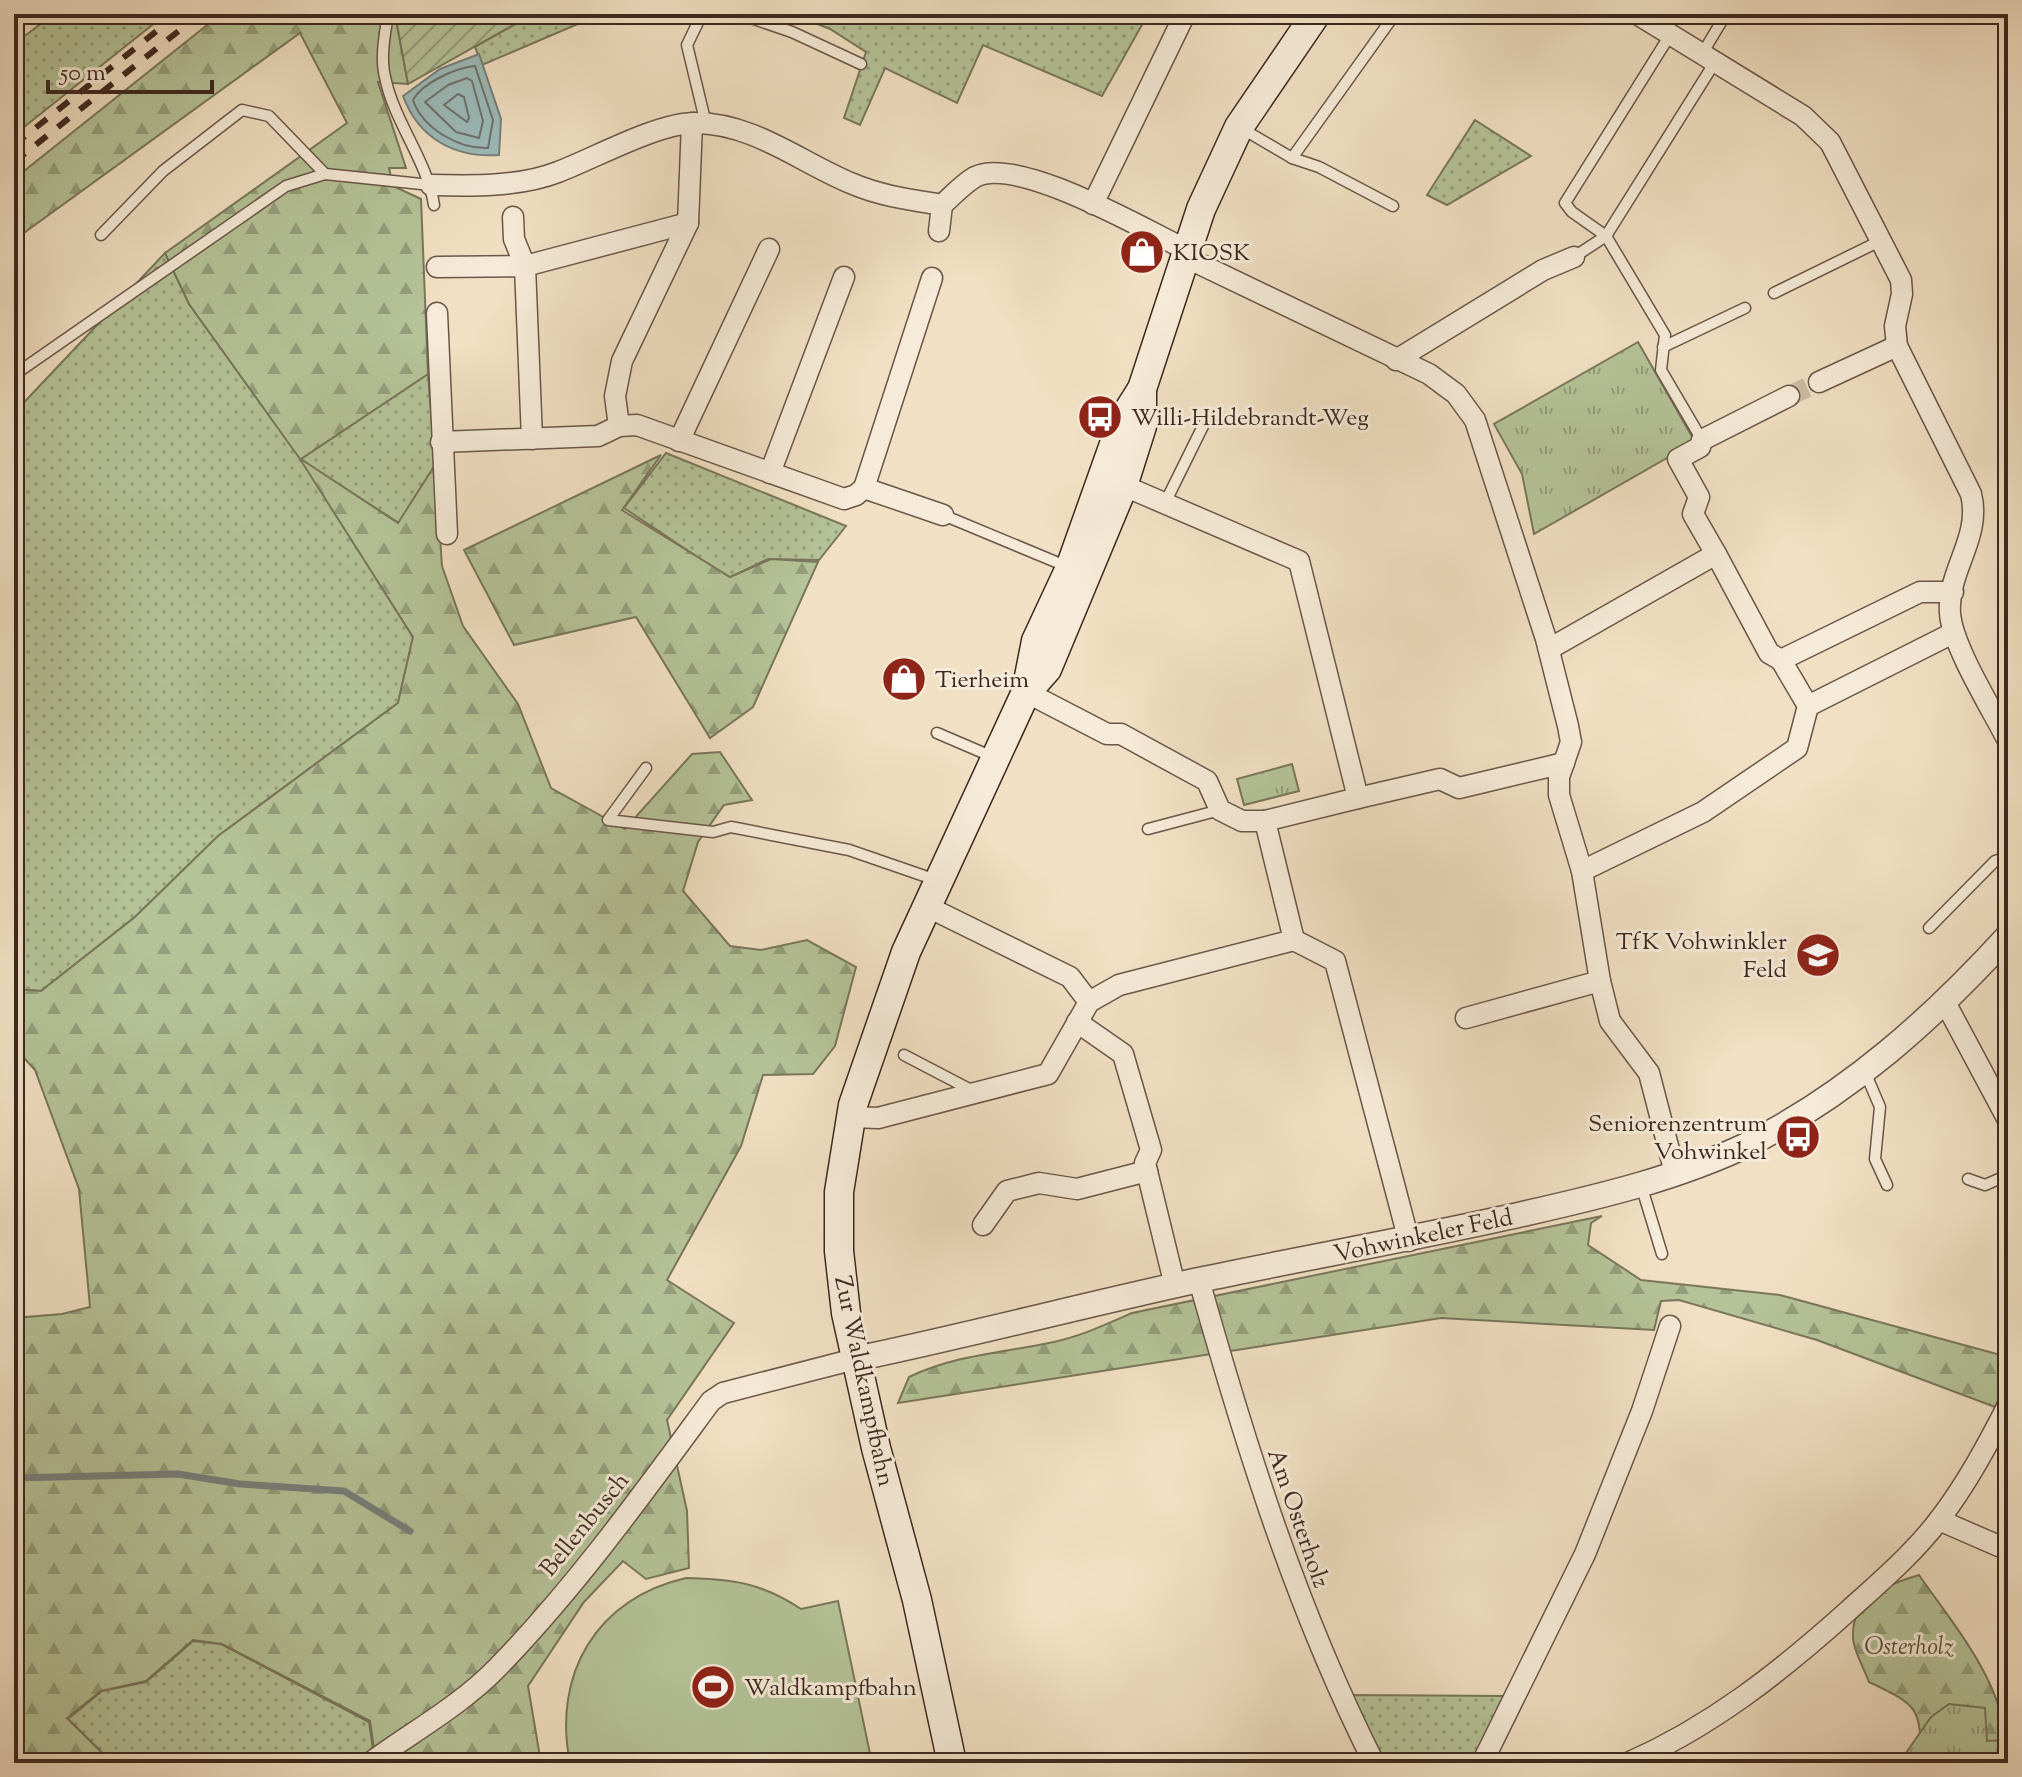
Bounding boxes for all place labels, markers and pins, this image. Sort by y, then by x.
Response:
shop icon: KIOSK [1118,228,1166,276]
place label: KIOSK [1173,237,1250,271]
bus stop icon: Willi-Hildebrandt-Weg [1076,393,1124,441]
place label: Willi-Hildebrandt-Weg [1131,402,1369,436]
shop icon: Tierheim [880,655,928,703]
place label: Tierheim [935,664,1029,698]
place label: TfK Vohwinkler Feld [1616,926,1787,988]
school or university icon: TfK Vohwinkler Feld [1794,931,1842,979]
place label: Seniorenzentrum Vohwinkel [1588,1108,1767,1170]
bus stop icon: Seniorenzentrum Vohwinkel [1774,1113,1822,1161]
sports icon: Waldkampfbahn [689,1663,737,1711]
place label: Waldkampfbahn [744,1672,917,1706]

